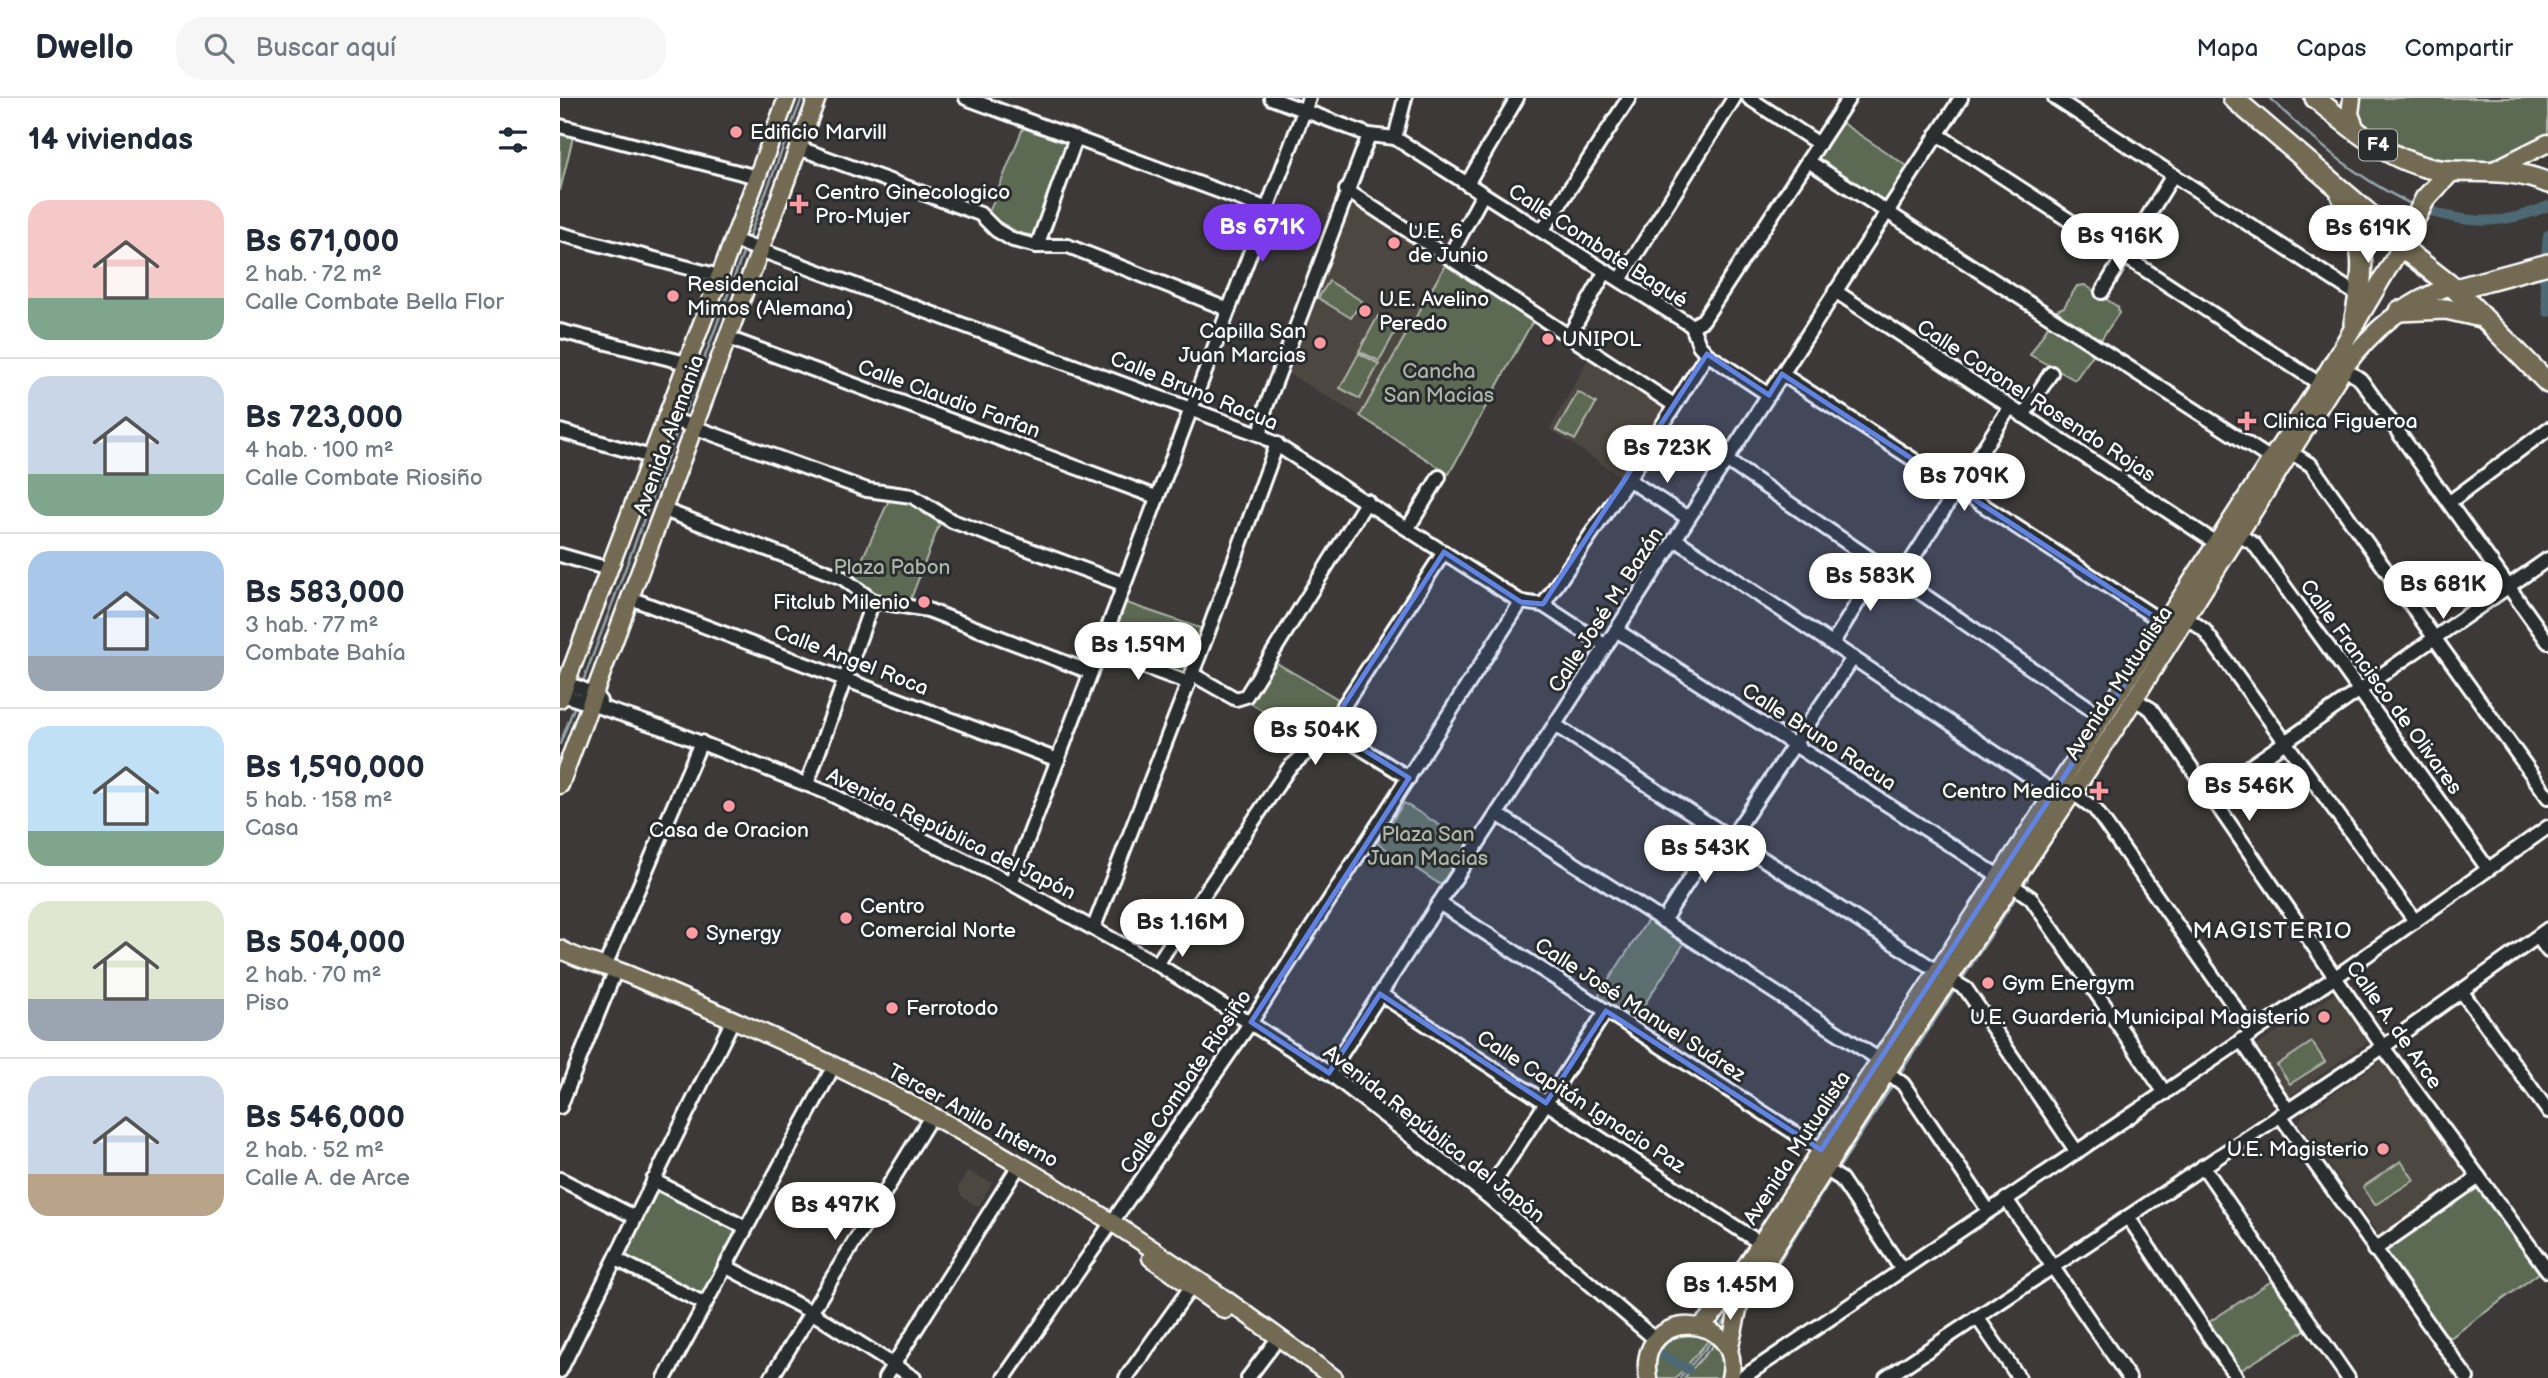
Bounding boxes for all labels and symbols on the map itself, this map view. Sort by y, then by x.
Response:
place label: Edificio Marvill [750,120,887,145]
marker: Edificio Marvill [728,124,744,140]
road number: F4 [2359,130,2397,160]
street label: Calle Combate Bagué [1504,179,1693,314]
place label: Centro Ginecologico Pro-Mujer [815,180,1010,229]
marker: Centro Ginecologico Pro-Mujer [789,194,809,214]
pin: Bs 671K [1197,204,1327,264]
pin: Bs 619K [2303,206,2433,265]
pin: Bs 916K [2055,214,2185,273]
place label: U.E. 6 de Junio [1408,219,1488,268]
marker: U.E. 6 de Junio [1386,235,1402,251]
place label: Residencial Mimos (Alemana) [687,272,854,321]
place label: U.E. Avelino Peredo [1379,287,1489,336]
marker: Residencial Mimos (Alemana) [665,288,681,304]
marker: U.E. Avelino Peredo [1357,303,1373,319]
street label: Calle Coronel Rosendo Rojas [1912,314,2160,488]
place label: Capilla San Juan Marcias [1178,319,1306,368]
place label: UNIPOL [1562,327,1641,352]
marker: UNIPOL [1540,331,1556,347]
marker: Capilla San Juan Marcias [1312,335,1328,351]
street label: Calle Bruno Racua [1106,346,1282,436]
street label: Avenida Alemania [628,351,710,519]
street label: Calle Claudio Farfan [854,354,1044,444]
park label: Cancha San Macias [1384,359,1494,408]
place label: Clinica Figueroa [2263,409,2418,434]
marker: Clinica Figueroa [2237,411,2257,431]
pin: Bs 723K [1602,426,1732,485]
pin: Bs 709K [1899,454,2029,513]
street label: Calle José M. Bazán [1543,523,1669,697]
pin: Bs 583K [1805,554,1935,613]
park label: Plaza Pabon [834,555,950,580]
pin: Bs 681K [2378,561,2508,621]
street label: Calle Francisco de Olivares [2295,575,2467,799]
place label: Fitclub Milenio [773,590,910,615]
marker: Fitclub Milenio [916,594,932,610]
street label: Avenida Mutualista [2060,601,2178,765]
street label: Calle Angel Roca [770,619,932,701]
pin: Bs 1.59M [1066,622,1210,682]
street label: Calle Bruno Racua [1737,678,1901,796]
pin: Bs 504K [1250,708,1380,767]
street label: Avenida República del Japón [822,763,1080,905]
pin: Bs 546K [2184,764,2314,823]
place label: Centro Medico [1942,779,2083,804]
marker: Centro Medico [2089,781,2109,801]
marker: Casa de Oracion [721,798,737,814]
place label: Casa de Oracion [649,818,809,843]
park label: Plaza San Juan Macias [1368,822,1488,871]
pin: Bs 543K [1640,826,1770,885]
place label: Centro Comercial Norte [860,894,1016,943]
pin: Bs 1.16M [1110,900,1254,959]
marker: Centro Comercial Norte [838,910,854,926]
district label: MAGISTERIO [2192,917,2354,945]
place label: Synergy [706,921,782,946]
marker: Synergy [684,925,700,941]
street label: Calle José Manuel Suárez [1530,933,1751,1088]
street label: Calle A. de Arce [2341,956,2447,1094]
place label: Gym Energym [2002,971,2135,996]
marker: Gym Energym [1980,975,1996,991]
street label: Calle Combate Riosiño [1115,985,1257,1179]
place label: Ferrotodo [906,996,999,1021]
marker: Ferrotodo [884,1000,900,1016]
place label: U.E. Guarderia Municipal Magisterio [1970,1005,2310,1030]
marker: U.E. Guarderia Municipal Magisterio [2316,1009,2332,1025]
street label: Calle Capitán Ignacio Paz [1472,1025,1691,1179]
street label: Avenida República del Japón [1318,1040,1550,1228]
street label: Tercer Anillo Interno [883,1059,1063,1173]
street label: Avenida Mutualista [1738,1066,1856,1230]
place label: U.E. Magisterio [2227,1137,2369,1162]
marker: U.E. Magisterio [2375,1141,2391,1157]
pin: Bs 497K [770,1182,900,1242]
pin: Bs 1.45M [1658,1262,1802,1322]

